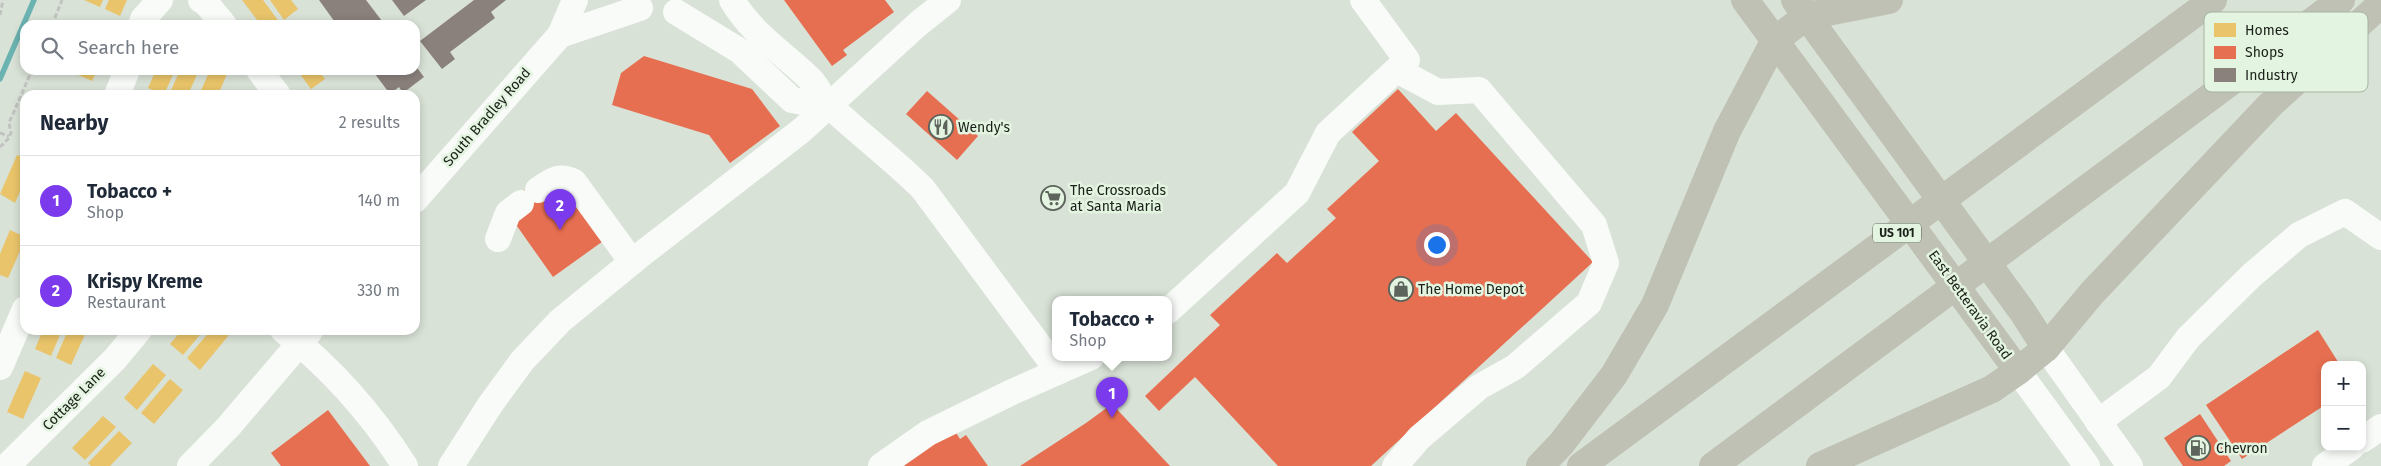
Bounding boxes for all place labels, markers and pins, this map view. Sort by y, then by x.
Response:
restaurant icon: Wendy's [928,114,954,140]
place label: Wendy's [958,119,1010,136]
place label: The Crossroads at Santa Maria [1070,182,1167,215]
supermarket icon: The Crossroads at Santa Maria [1040,185,1066,211]
pin: 2 [544,189,576,230]
shop icon: The Home Depot [1388,276,1414,302]
place label: The Home Depot [1418,281,1525,298]
pin: 1 [1096,377,1128,418]
fuel station icon: Chevron [2185,435,2211,461]
place label: Chevron [2216,440,2268,457]

